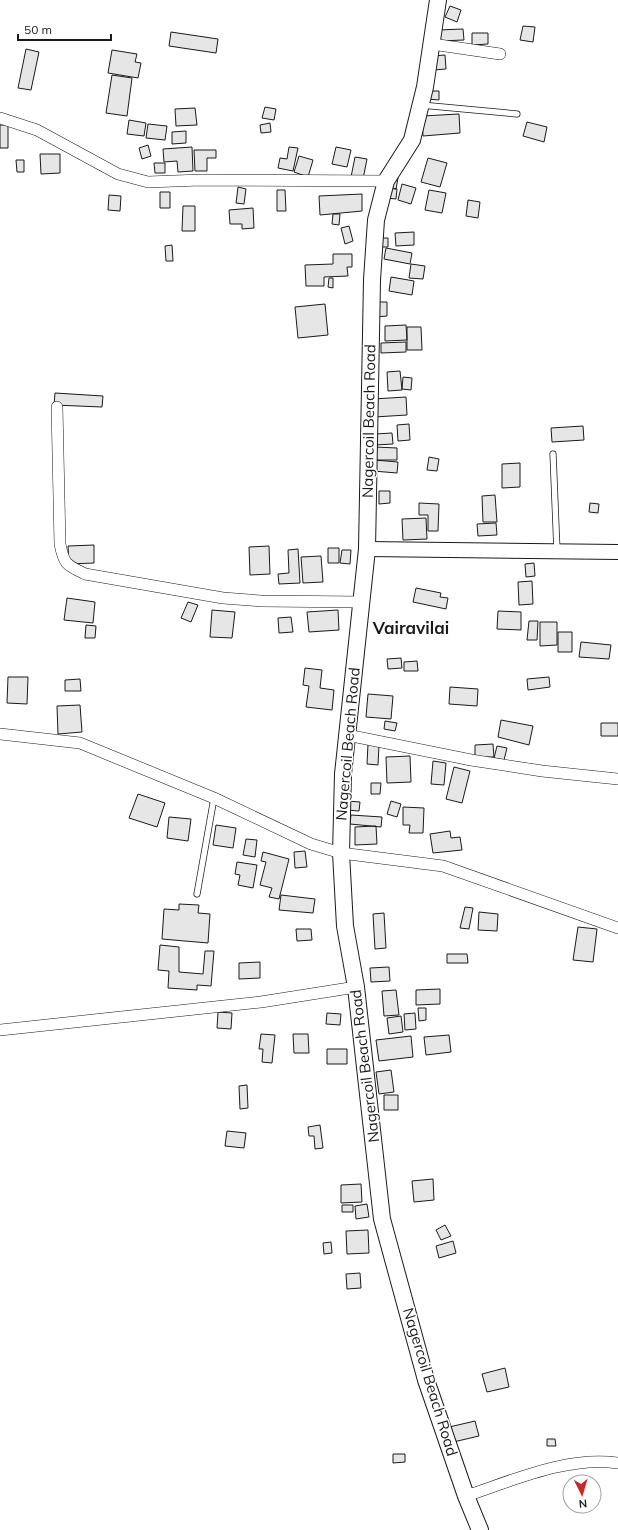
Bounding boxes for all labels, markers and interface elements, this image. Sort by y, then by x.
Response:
scale bar [18,16,111,42]
text: 50 m [24,22,52,37]
street label: Nagercoil Beach Road [358,344,379,498]
district label: Vairavilai [372,617,449,638]
street label: Nagercoil Beach Road [331,666,364,821]
street label: Nagercoil Beach Road [346,989,383,1144]
street label: Nagercoil Beach Road [399,1305,462,1458]
north arrow [562,1474,602,1514]
text: N [578,1497,588,1511]

